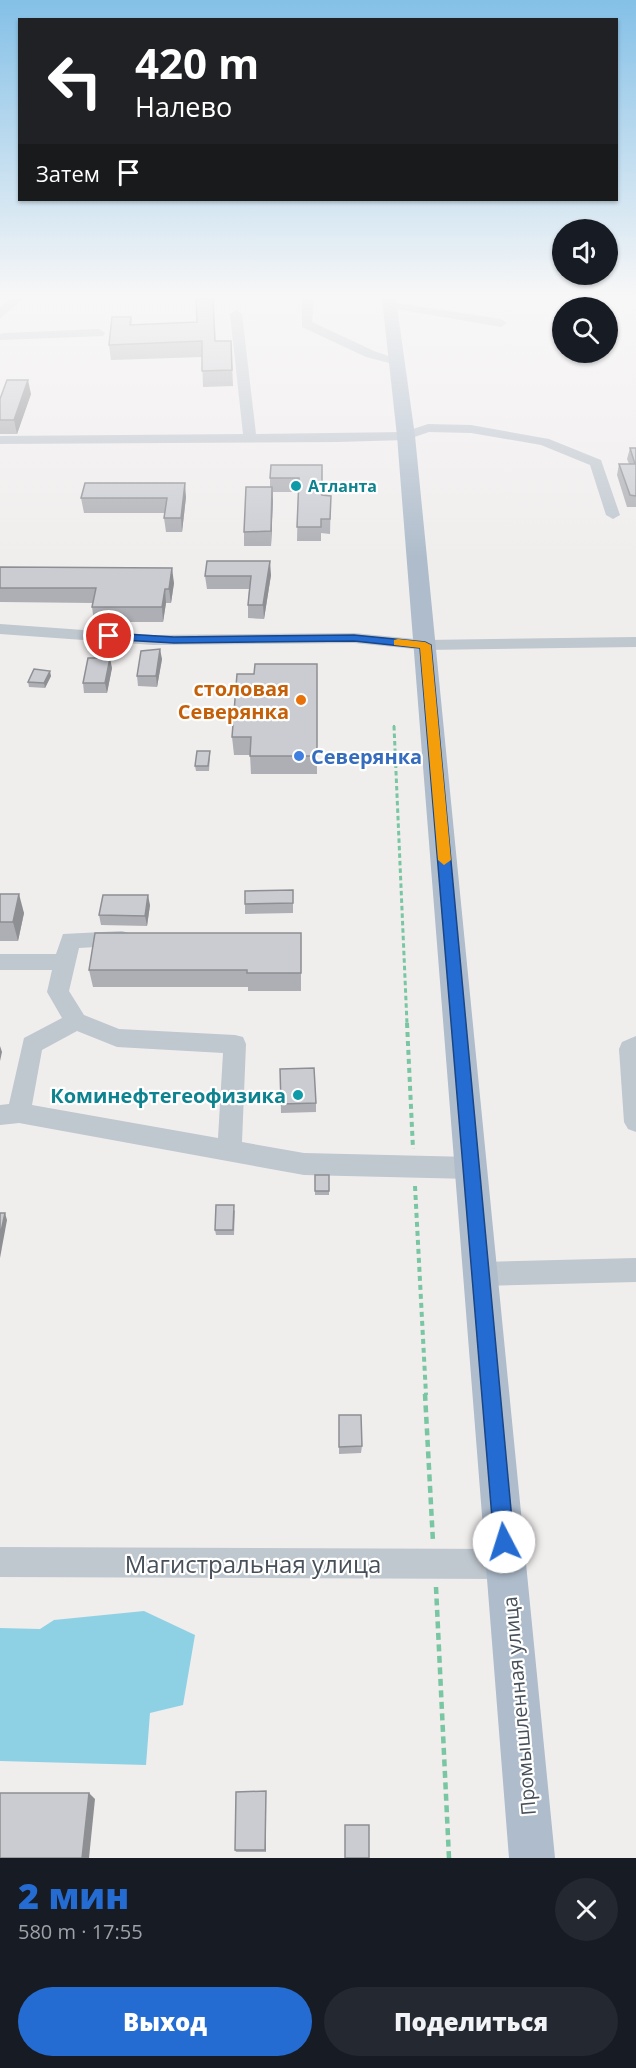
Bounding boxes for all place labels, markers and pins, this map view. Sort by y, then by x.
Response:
place label: Атланта [308,475,377,497]
marker: Атланта [289,479,303,493]
pin [83,610,134,661]
place label: столовая Северянка [178,675,289,725]
marker: столовая Северянка [294,693,308,707]
place label: Северянка [311,743,422,770]
marker: Северянка [292,749,306,763]
place label: Коминефтегеофизика [50,1082,286,1109]
marker: Коминефтегеофизика [291,1088,305,1102]

